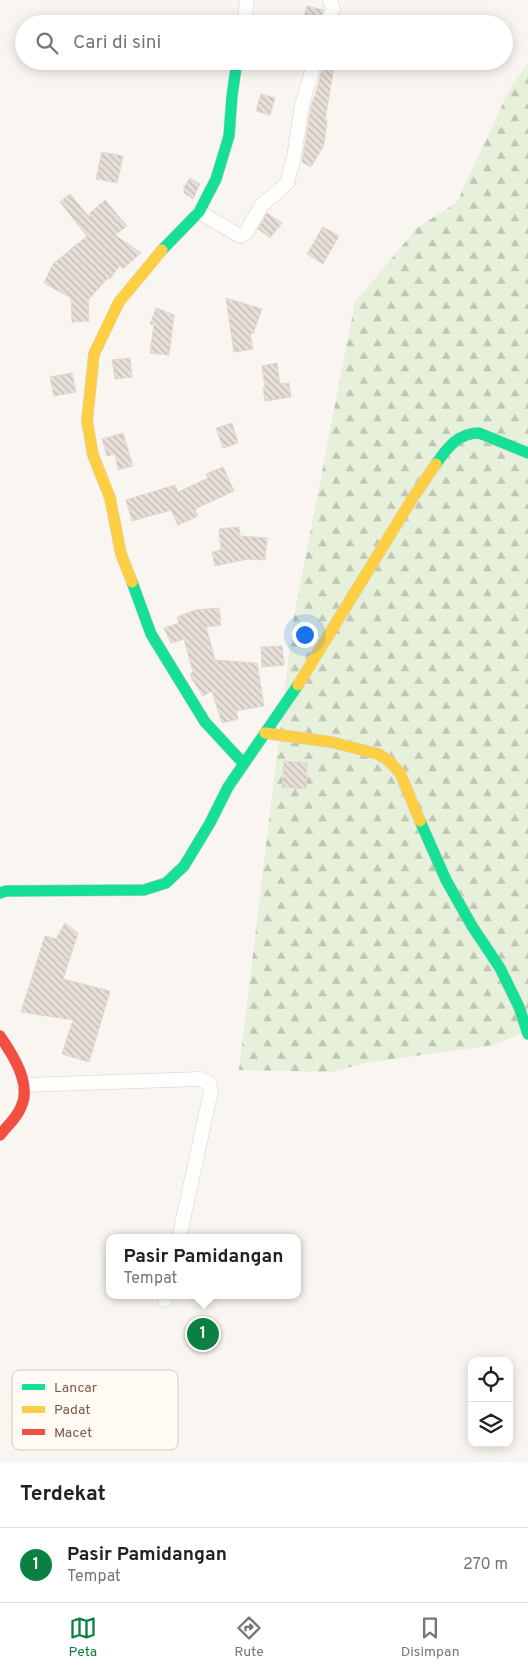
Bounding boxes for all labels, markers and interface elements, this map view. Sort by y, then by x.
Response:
search box [15,15,513,70]
icon: search [33,29,61,57]
text: Cari di sini [73,31,161,55]
your location [292,622,318,648]
popup [106,1234,301,1299]
text: Pasir Pamidangan [123,1245,284,1269]
text: Tempat [123,1269,177,1289]
pin: 1 [187,1315,219,1353]
map controls [468,1357,513,1447]
button: locate [468,1357,513,1402]
legend [12,1370,178,1450]
text: Lancar [54,1380,98,1397]
text: Padat [54,1402,90,1419]
button: layers [468,1402,513,1447]
text: Macet [54,1425,92,1442]
text: Terdekat [20,1481,106,1508]
text: Pasir Pamidangan [67,1543,227,1567]
text: 1 [33,1555,39,1575]
text: 270 m [463,1555,508,1575]
text: Tempat [67,1567,121,1587]
tab: Peta [68,1614,97,1661]
tab: Rute [234,1614,264,1661]
tab: Disimpan [401,1614,460,1661]

